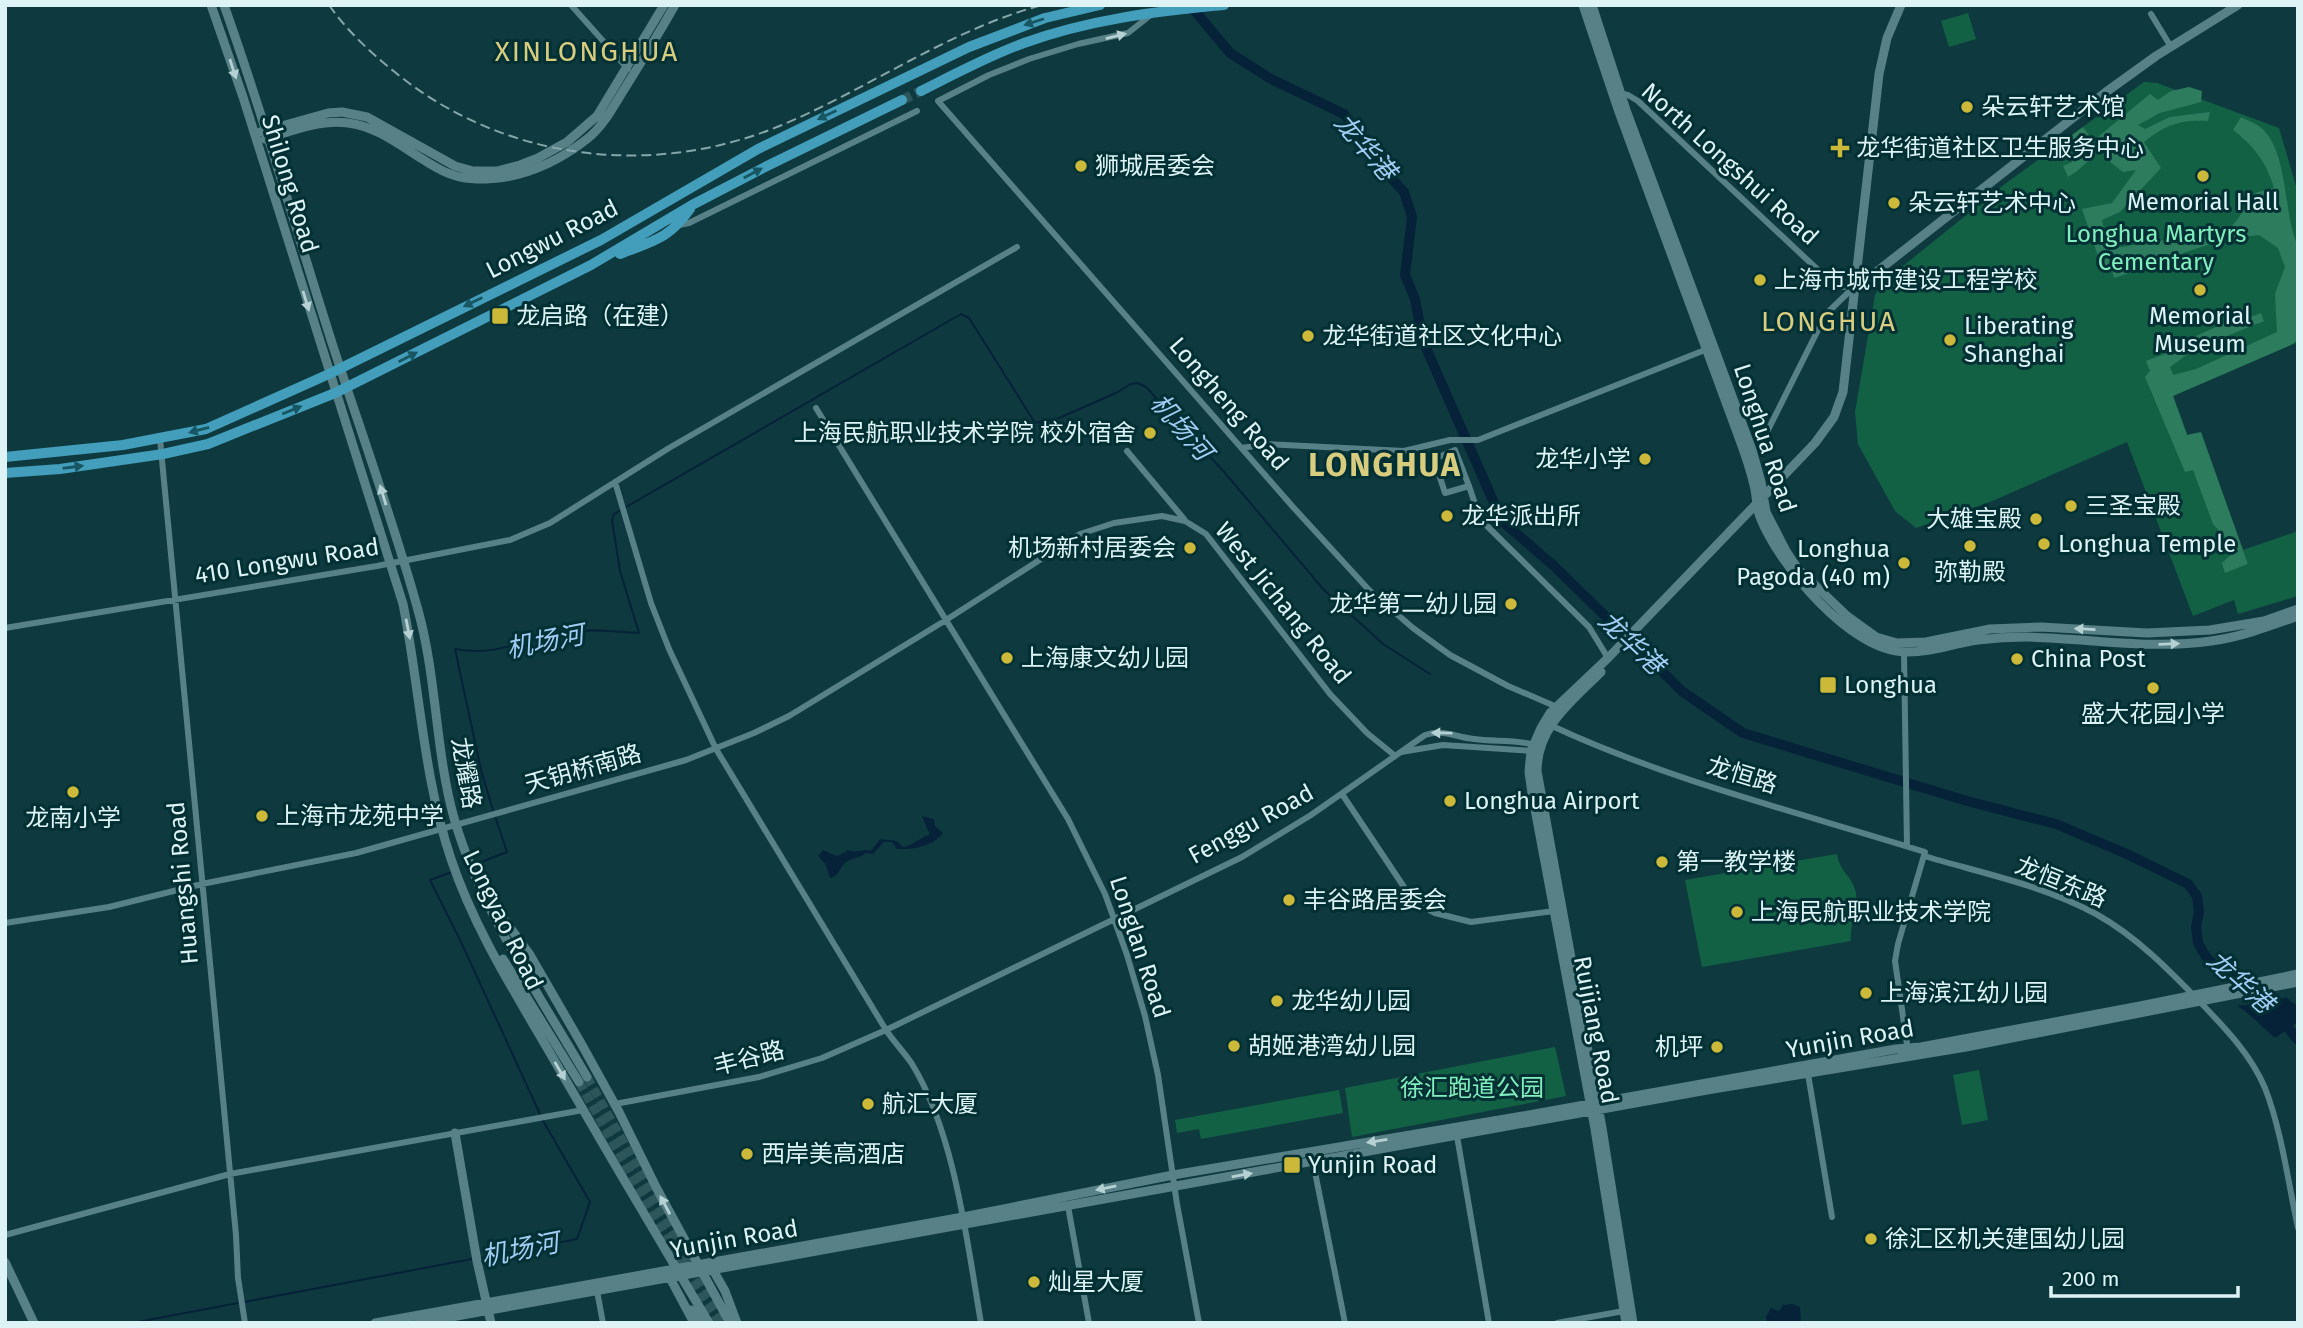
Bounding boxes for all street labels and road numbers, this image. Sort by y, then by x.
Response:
street label: North Longshui Road [1636,77,1824,251]
street label: Shilong Road [256,111,324,257]
street label: Longwu Road [481,194,623,284]
street label: Longheng Road [1164,332,1294,476]
street label: Longhua Road [1728,360,1802,516]
street label: West Jichang Road [1209,517,1357,689]
street label: 410 Longwu Road [193,533,381,589]
street label: 龙耀路 [446,735,486,811]
street label: 天钥桥南路 [521,739,645,799]
street label: 龙恒路 [1703,751,1781,799]
street label: Fenggu Road [1184,778,1318,870]
street label: Huangshi Road [162,800,204,966]
street label: Longyao Road [457,845,549,995]
street label: 龙恒东路 [2011,851,2111,913]
street label: Longlan Road [1104,872,1176,1022]
street label: Ruijiang Road [1568,954,1624,1106]
street label: Yunjin Road [1784,1014,1916,1064]
street label: 丰谷路 [711,1036,787,1080]
street label: Yunjin Road [668,1214,800,1264]

